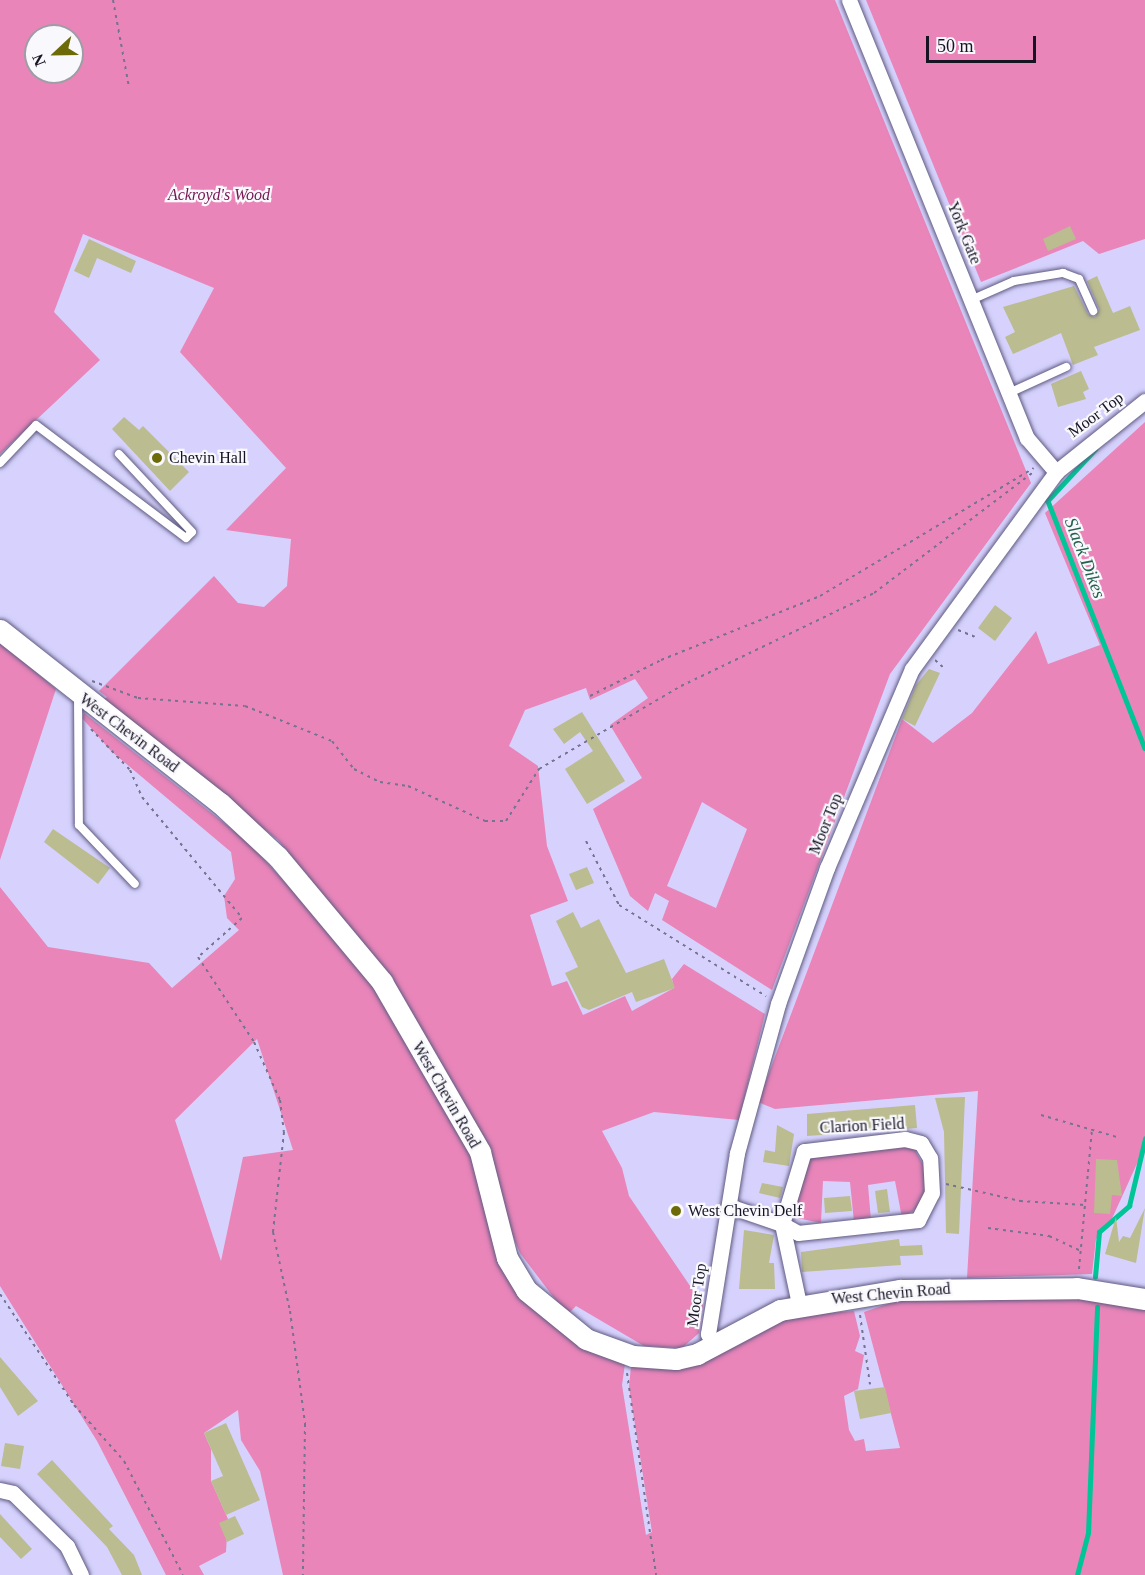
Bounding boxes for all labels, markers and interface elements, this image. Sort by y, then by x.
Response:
north arrow [24,24,84,84]
scale bar [929,24,1038,62]
text: 50 m [937,36,974,56]
text: N [29,52,49,69]
park label: Ackroyd's Wood [168,185,270,205]
street label: York Gate [943,199,985,267]
street label: Moor Top [1065,388,1127,442]
place label: Chevin Hall [169,448,247,468]
marker: Chevin Hall [150,451,164,465]
water label: Slack Dikes [1060,515,1110,601]
street label: West Chevin Road [75,689,183,777]
street label: Moor Top [805,791,847,857]
street label: West Chevin Road [408,1038,484,1152]
street label: Clarion Field [819,1114,905,1138]
place label: West Chevin Delf [688,1201,802,1221]
marker: West Chevin Delf [669,1204,683,1218]
street label: Moor Top [683,1262,711,1328]
street label: West Chevin Road [831,1279,951,1309]

